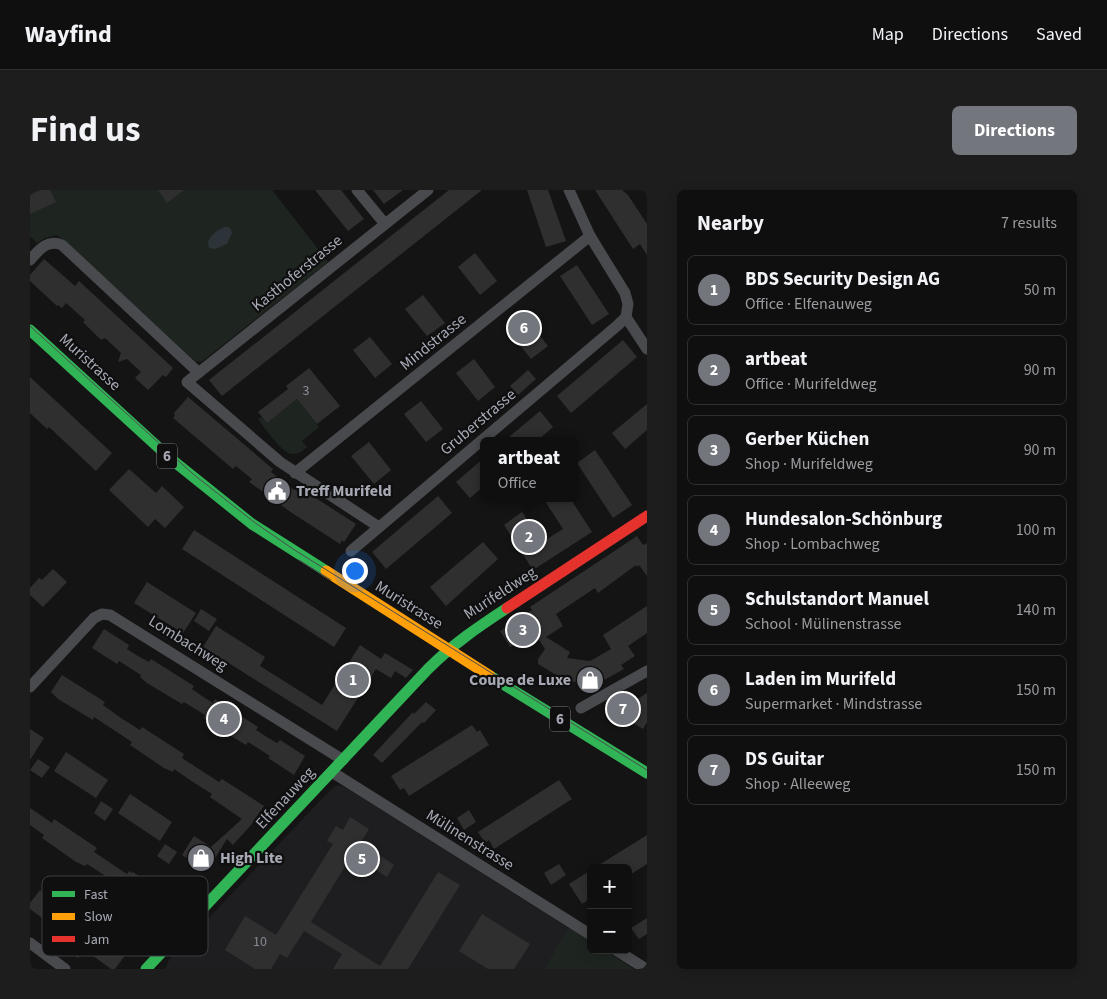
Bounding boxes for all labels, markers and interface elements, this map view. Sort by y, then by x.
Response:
text: Wayfind [25,17,112,52]
text: Map [872,22,904,47]
text: Directions [932,22,1008,47]
text: Saved [1036,22,1082,47]
text: Find us [30,105,140,155]
button: Directions [952,106,1077,155]
text: Nearby [697,208,764,238]
text: 7 results [1001,212,1057,234]
street label: Kasthoferstrasse [247,230,347,316]
text: BDS Security Design AG [745,266,940,293]
text: 1 [710,279,718,301]
text: 50 m [1024,279,1056,301]
text: Office · Elfenauweg [745,293,872,315]
street label: Mindstrasse [395,308,471,376]
pin: 6 [508,309,540,347]
street label: Muristrasse [54,328,126,396]
text: artbeat [745,346,807,373]
text: 2 [710,359,718,381]
text: 90 m [1024,359,1056,381]
text: Office · Murifeldweg [745,373,877,395]
house number: 3 [303,381,310,401]
street label: Gruberstrasse [435,384,521,460]
text: Gerber Küchen [745,426,869,453]
popup [480,437,578,502]
text: 3 [710,439,718,461]
text: 90 m [1024,439,1056,461]
road number: 6 [157,444,177,468]
text: artbeat [498,445,560,472]
text: Shop · Murifeldweg [745,453,873,475]
text: Office [498,472,537,494]
public building icon: Treff Murifeld [262,476,292,506]
place label: Treff Murifeld [296,480,392,502]
text: Hundesalon-Schönburg [745,506,942,533]
pin: 2 [513,518,545,556]
text: 4 [710,519,718,541]
text: 100 m [1016,519,1056,541]
text: Shop · Lombachweg [745,533,880,555]
your location [342,558,368,584]
street label: Murifeldweg [459,561,541,625]
street label: Muristrasse [371,575,447,635]
text: Schulstandort Manuel [745,586,929,613]
text: 5 [710,599,718,621]
text: 140 m [1016,599,1056,621]
street label: Lombachweg [144,610,232,676]
pin: 3 [507,611,539,649]
text: School · Mülinenstrasse [745,613,902,635]
pin: 1 [337,661,369,699]
shop icon: Coupe de Luxe [575,665,605,695]
text: Laden im Murifeld [745,666,896,693]
place label: Coupe de Luxe [469,669,571,691]
text: 6 [710,679,718,701]
text: 150 m [1016,679,1056,701]
pin: 7 [607,690,639,728]
text: Supermarket · Mindstrasse [745,693,922,715]
pin: 4 [208,700,240,738]
road number: 6 [550,706,570,732]
text: DS Guitar [745,746,824,773]
text: 7 [710,759,718,781]
text: 150 m [1016,759,1056,781]
street label: Elfenauweg [250,762,320,834]
text: Shop · Alleeweg [745,773,850,795]
street label: Mülinenstrasse [422,804,518,876]
pin: 5 [346,840,378,878]
shop icon: High Lite [186,843,216,873]
place label: High Lite [220,847,283,869]
map controls [587,864,632,954]
button: + [587,864,632,909]
legend [42,876,208,956]
text: Fast [84,885,108,905]
text: Slow [84,907,113,927]
button: − [587,909,632,954]
text: Jam [84,930,109,950]
house number: 10 [253,932,267,952]

